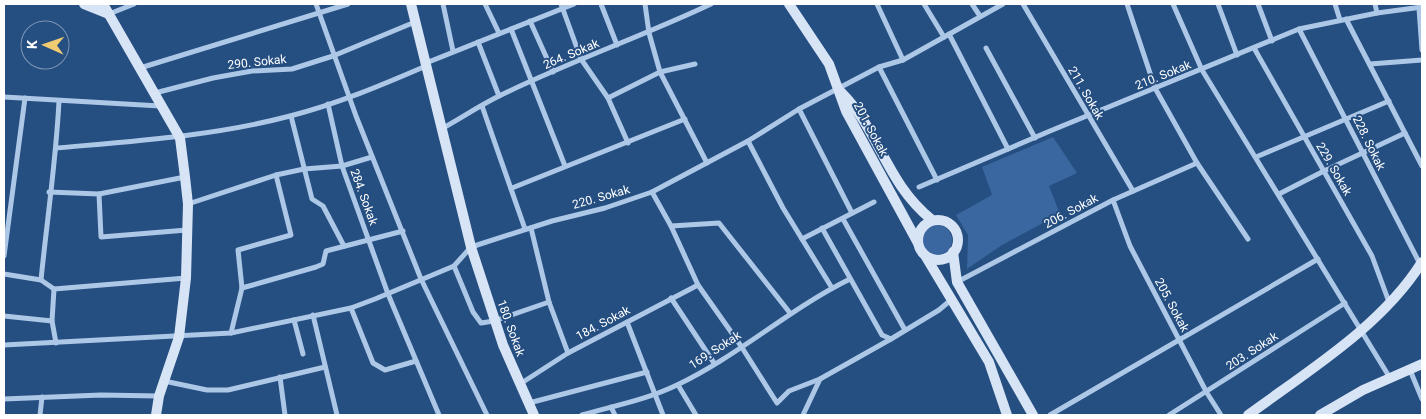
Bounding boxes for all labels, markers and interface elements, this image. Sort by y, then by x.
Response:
north arrow [20,20,70,70]
street label: 264. Sokak [541,36,602,72]
text: K [24,40,40,49]
street label: 290. Sokak [227,52,288,72]
street label: 210. Sokak [1133,57,1194,93]
street label: 211. Sokak [1065,64,1107,123]
street label: 201. Sokak [851,100,891,159]
street label: 228. Sokak [1350,113,1389,173]
street label: 229. Sokak [1313,140,1355,199]
street label: 284. Sokak [347,167,381,228]
street label: 220. Sokak [571,182,632,212]
street label: 206. Sokak [1042,191,1101,231]
street label: 205. Sokak [1152,276,1192,335]
street label: 180. Sokak [494,298,528,359]
street label: 184. Sokak [574,303,633,343]
street label: 169. Sokak [686,328,744,372]
street label: 203. Sokak [1223,329,1281,373]

